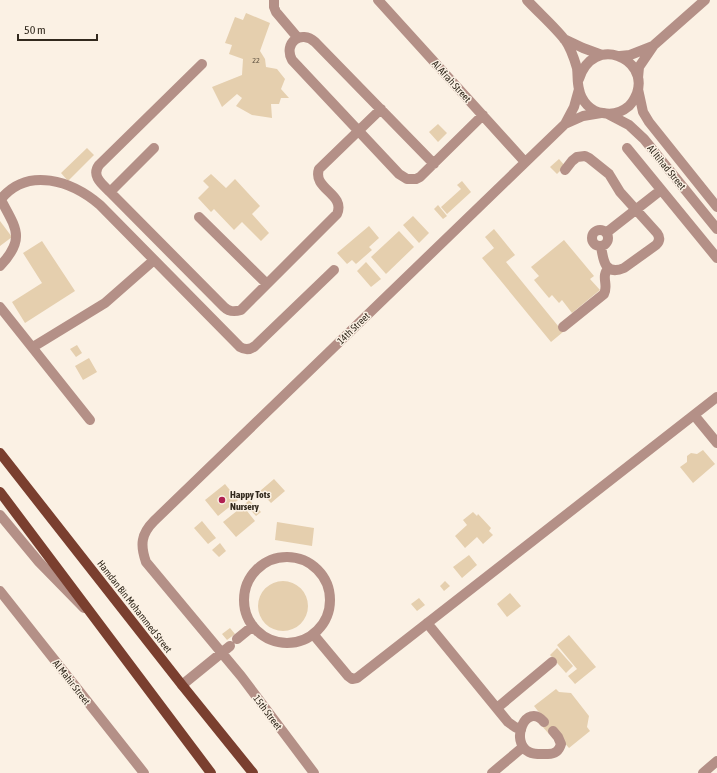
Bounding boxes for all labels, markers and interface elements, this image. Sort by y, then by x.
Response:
scale bar [18,16,97,42]
text: 50 m [24,23,46,37]
house number: 22 [252,56,260,65]
street label: Al Afrah Street [430,58,473,104]
street label: Al Itihad Street [645,143,688,192]
street label: 14th Street [335,310,372,346]
place label: Happy Tots Nursery [230,489,271,512]
marker: Happy Tots Nursery [217,495,227,505]
street label: Hamdan Bin Mohammed Street [95,558,174,655]
street label: Al Mahir Street [51,658,93,707]
street label: 15th Street [251,693,284,732]

